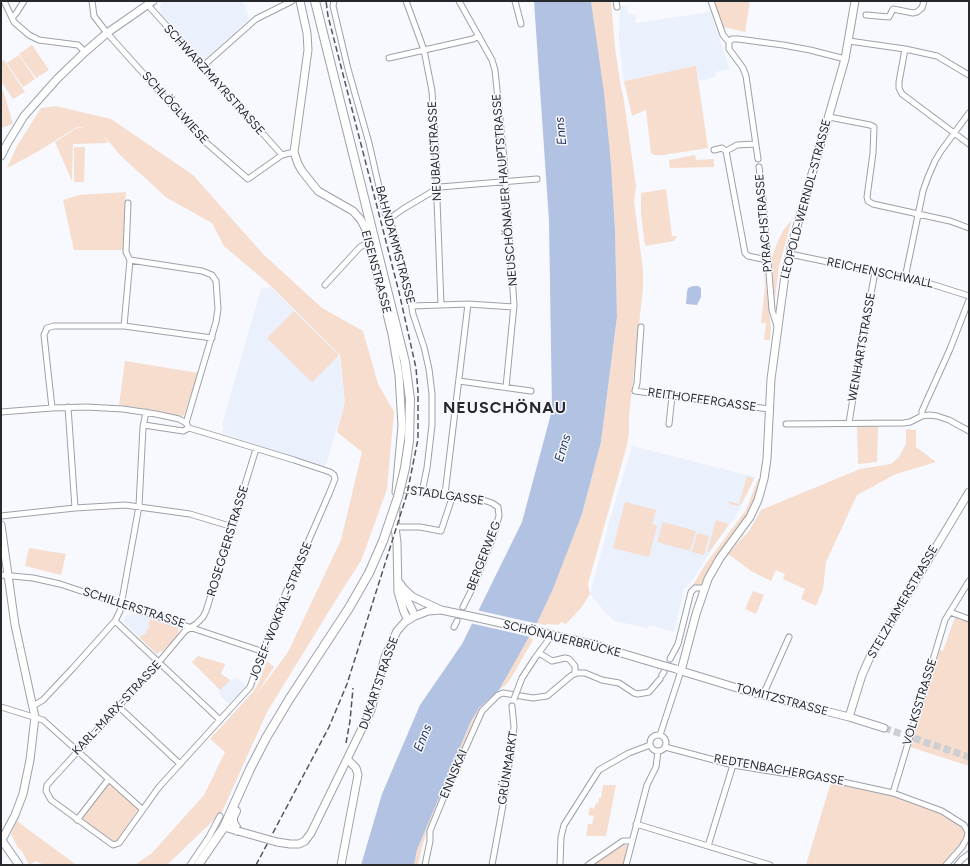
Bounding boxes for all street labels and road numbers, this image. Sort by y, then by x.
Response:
street label: SCHWARZMAYRSTRASSE [161,22,267,138]
street label: SCHLÖGLWIESE [139,69,211,147]
street label: NEUSCHÖNAUER HAUPTSTRASSE [489,93,521,287]
street label: NEUBAUSTRASSE [425,101,445,201]
street label: LEOPOLD-WERNDL-STRASSE [778,118,834,280]
street label: PYRACHSTRASSE [753,173,775,273]
street label: BAHNDAMMSTRASSE [372,184,418,306]
street label: EISENSTRASSE [358,229,394,315]
street label: REICHENSCHWALL [825,255,935,291]
street label: WENHARTSTRASSE [845,291,879,403]
street label: REITHOFFERGASSE [647,385,757,415]
street label: ROSEGGERSTRASSE [204,484,252,598]
street label: STADLGASSE [409,484,485,508]
street label: BERGERWEG [464,519,504,593]
street label: JOSEF-WOKRAL-STRASSE [247,540,315,682]
street label: STELZHAMERSTRASSE [865,543,941,661]
street label: SCHILLERSTRASSE [81,585,187,631]
street label: SCHÖNAUERBRÜCKE [501,617,623,661]
street label: DUKARTSTRASSE [356,634,402,732]
street label: VOLKSSTRASSE [900,657,940,747]
street label: KARL-MARX-STRASSE [70,658,164,758]
street label: TOMITZSTRASSE [734,681,830,719]
street label: GRÜNMARKT [495,730,521,806]
street label: ENNSKAI [437,747,471,801]
street label: REDTENBACHERGASSE [713,751,845,789]

